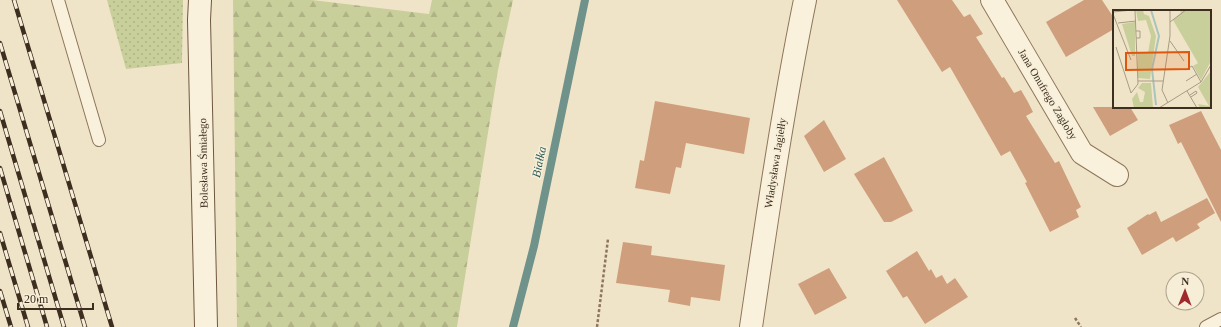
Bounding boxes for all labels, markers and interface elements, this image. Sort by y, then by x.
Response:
inset map [1113,10,1211,108]
street label: Jana Onufrego Zagłoby [1016,46,1080,142]
street label: Władysława Jagiełły [762,116,788,209]
street label: Bolesława Śmiałego [196,117,210,208]
water label: Białka [529,145,549,179]
north arrow [1165,271,1205,311]
text: N [1181,275,1189,287]
scale bar [18,285,93,311]
text: 20 m [24,292,49,306]

